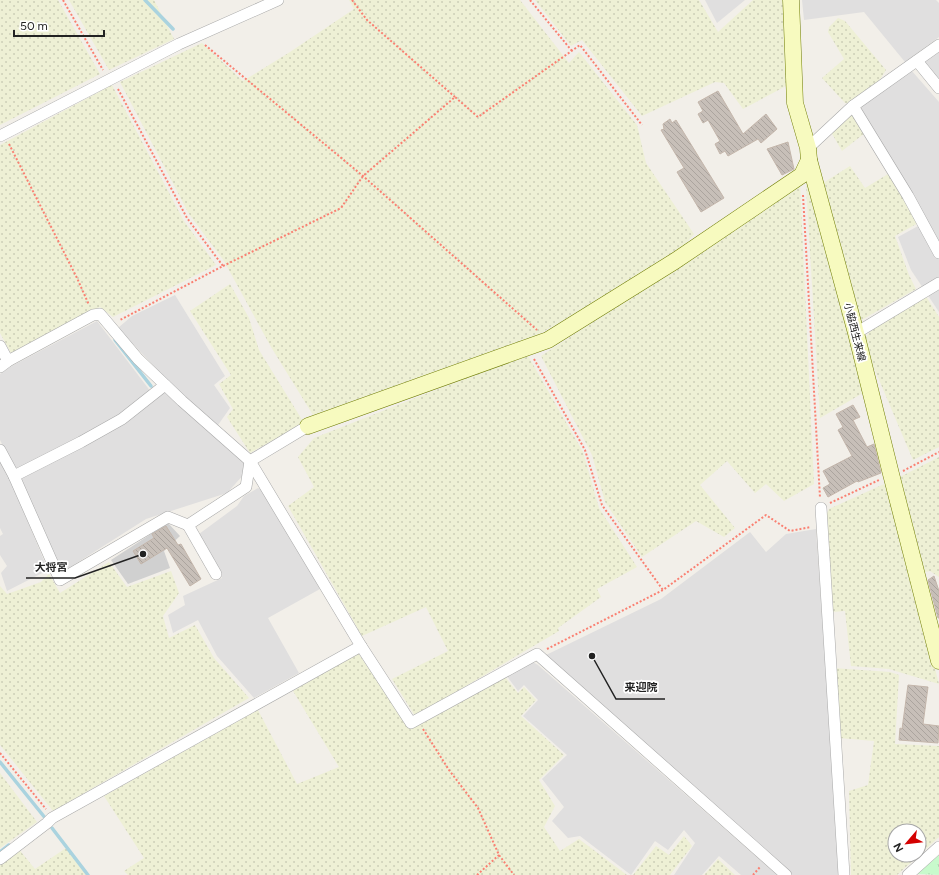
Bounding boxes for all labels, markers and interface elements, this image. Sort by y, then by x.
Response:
scale bar [14,12,104,38]
text: 50 m [20,19,48,33]
street label: 小脇西生来線 [841,301,869,363]
callout: 大将宮 [26,555,75,578]
text: 大将宮 [35,561,68,574]
callout: 来迎院 [616,676,665,699]
text: 来迎院 [625,681,658,694]
north arrow [887,823,927,863]
text: N [891,841,906,854]

